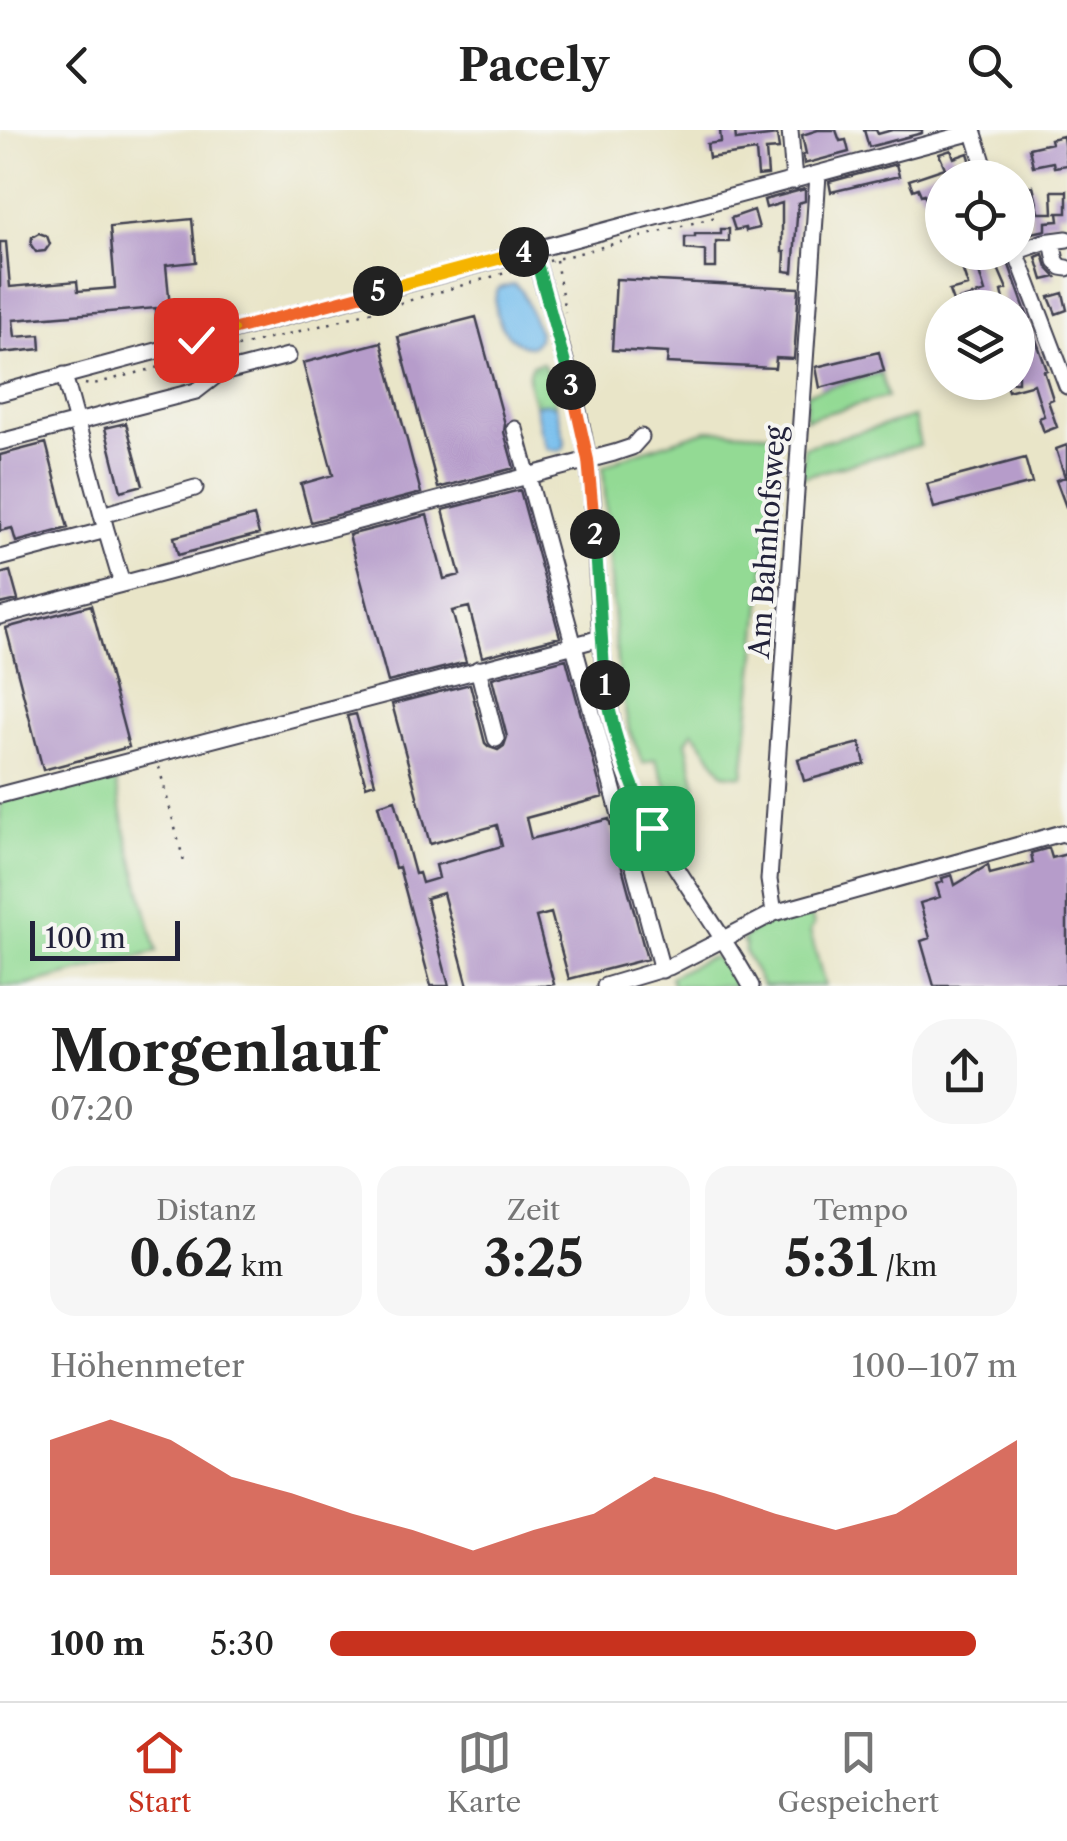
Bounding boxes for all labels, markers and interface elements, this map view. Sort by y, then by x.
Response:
text: Pacely [458,37,609,93]
icon: back [50,38,105,93]
icon: search [962,38,1017,93]
map controls [925,160,1035,400]
button: locate [925,160,1035,270]
pin: 4 [499,227,549,277]
text: 4 [516,235,532,269]
pin: 5 [353,266,403,316]
text: 5 [370,274,386,308]
button: layers [925,290,1035,400]
pin [154,298,239,383]
icon: check [169,313,224,368]
pin: 3 [546,360,596,410]
text: 3 [563,368,579,402]
street label: Am Bahnhofsweg [742,424,792,660]
pin: 2 [570,509,620,559]
text: 2 [587,517,603,551]
pin: 1 [580,660,630,710]
text: 1 [599,668,611,702]
pin [610,786,695,871]
icon: arrive [625,801,680,856]
scale bar [30,916,180,960]
text: 100 m [45,921,126,955]
text: Morgenlauf [50,1018,381,1085]
button: share [912,1019,1017,1124]
text: 07:20 [50,1089,134,1128]
text: Distanz [156,1193,256,1227]
text: Zeit [507,1193,560,1227]
text: Tempo [814,1193,908,1227]
text: 0.62 [129,1227,234,1289]
text: 3:25 [483,1227,584,1289]
text: 5:31 [784,1227,878,1289]
text: km [234,1249,283,1283]
text: /km [878,1249,937,1283]
text: Höhenmeter [50,1346,245,1385]
text: 100–107 m [852,1346,1017,1385]
text: 100 m [50,1624,145,1663]
text: 5:30 [210,1624,274,1663]
tab: Start [128,1725,191,1819]
tab: Karte [447,1725,521,1819]
tab: Gespeichert [777,1725,939,1819]

